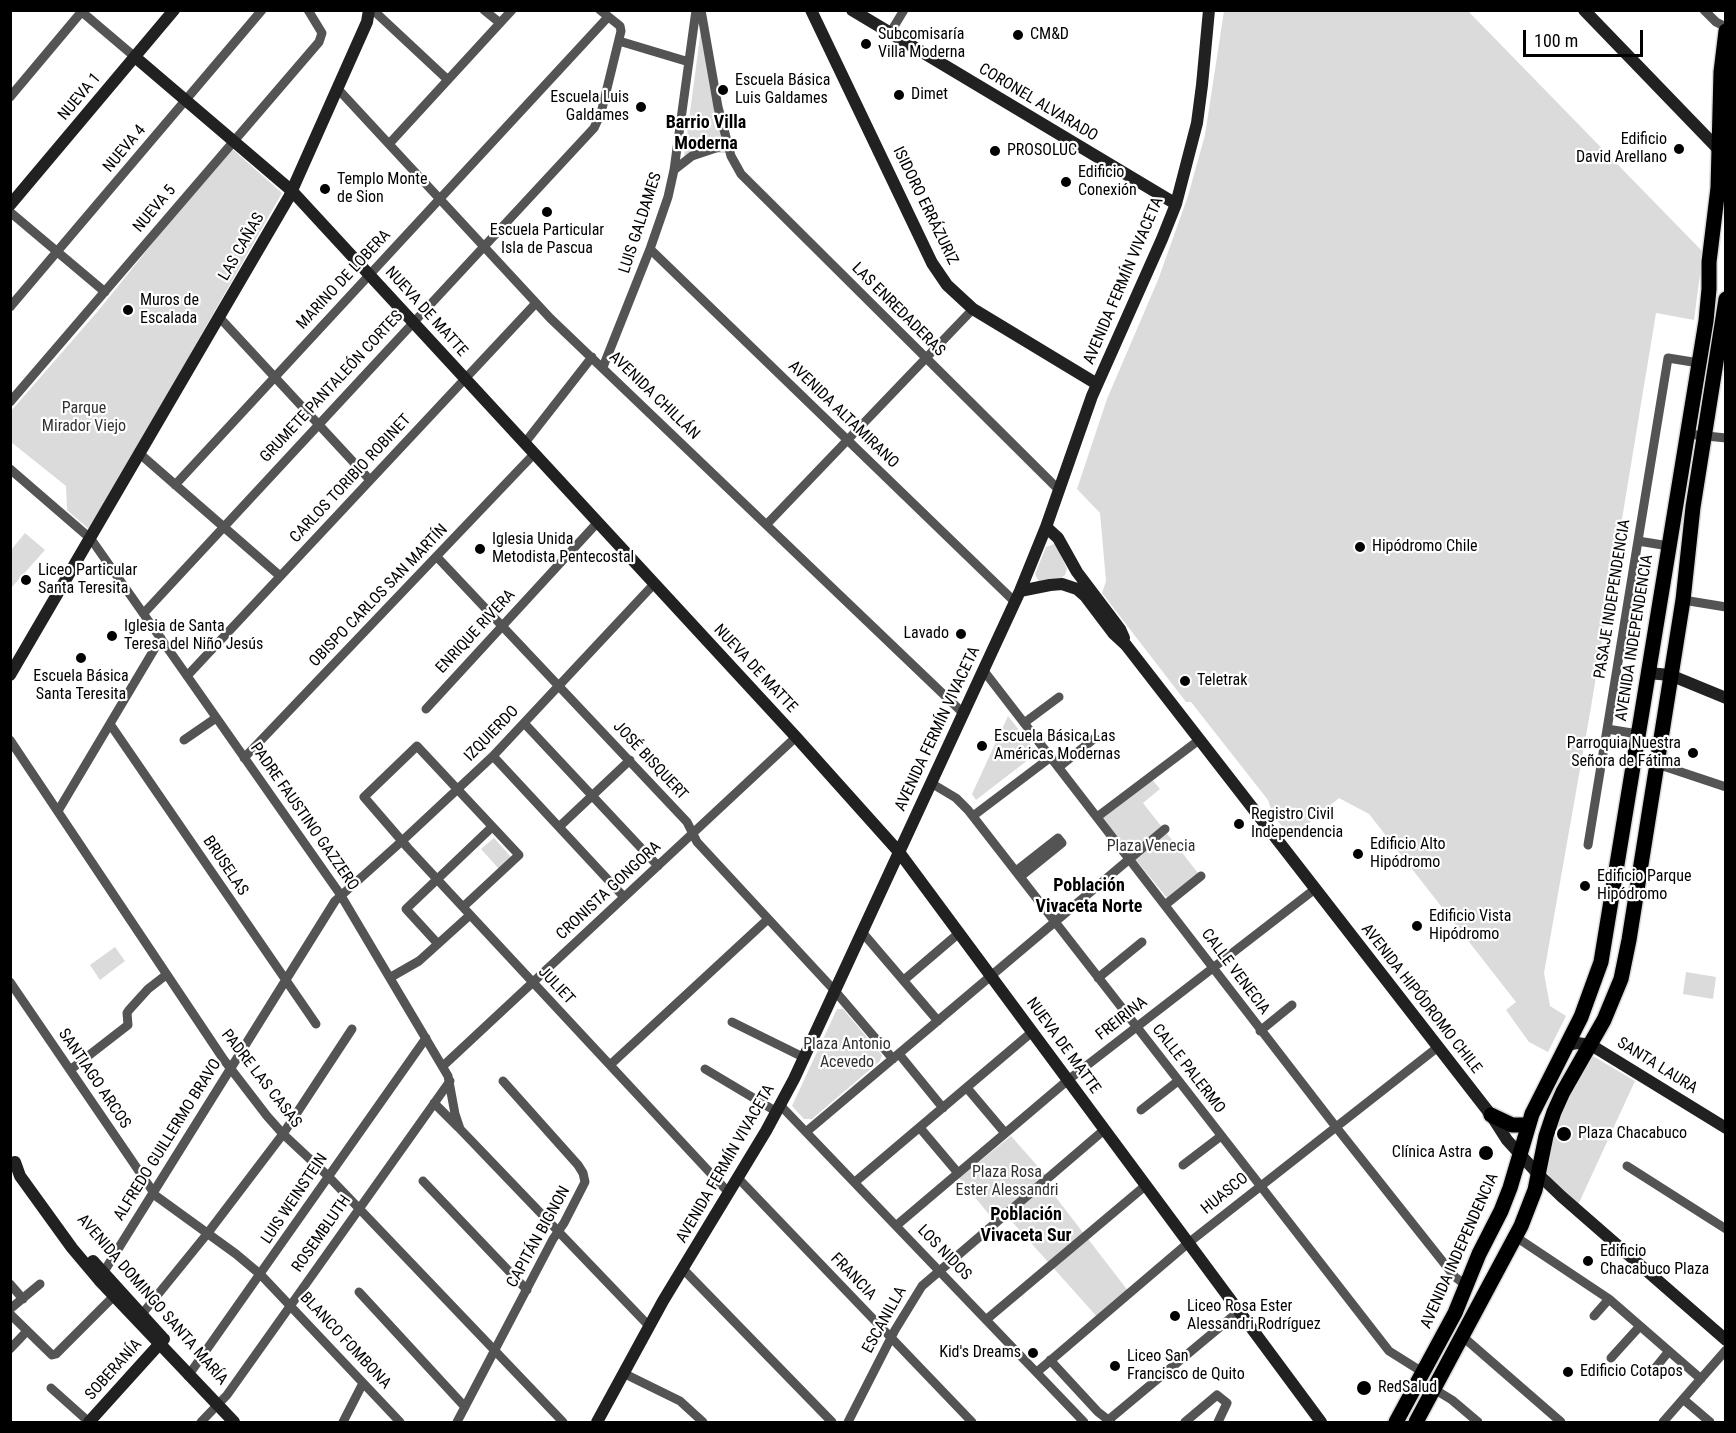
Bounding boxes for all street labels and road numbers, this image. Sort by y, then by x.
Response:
street label: CORONEL ALVARADO [975,60,1101,146]
street label: NUEVA 1 [55,69,105,125]
street label: NUEVA 4 [100,121,150,177]
street label: ISIDORO ERRÁZURIZ [888,144,962,268]
street label: LUIS GALDAMES [616,170,666,276]
street label: NUEVA 5 [130,181,180,237]
street label: AVENIDA FERMÍN VIVACETA [1080,195,1168,367]
street label: LAS CAÑAS [215,210,269,284]
street label: MARINO DE LOBERA [293,226,395,334]
street label: LAS ENREDADERAS [847,259,949,361]
street label: NUEVA DE MATTE [381,263,471,361]
street label: GRUMETE PANTALEÓN CORTES [257,307,407,467]
street label: AVENIDA CHILLÁN [605,348,703,444]
street label: AVENIDA ALTAMIRANO [784,357,902,473]
street label: CARLOS TORIBIO ROBINET [286,411,416,547]
street label: PASAJE INDEPENDENCIA [1591,518,1635,680]
street label: OBISPO CARLOS SAN MARTÍN [306,521,452,671]
street label: AVENIDA INDEPENDENCIA [1612,553,1658,723]
street label: ENRIQUE RIVERA [432,586,520,678]
street label: NUEVA DE MATTE [709,621,801,717]
street label: AVENIDA FERMÍN VIVACETA [891,644,985,814]
street label: IZQUIERDO [461,702,523,766]
street label: JOSÉ BISQUERT [609,717,691,805]
street label: PADRE FAUSTINO GAZZERO [246,739,362,895]
street label: BRUSELAS [198,833,252,899]
street label: CRONISTA GONGORA [553,838,665,944]
street label: AVENIDA HIPÓDROMO CHILE [1357,920,1485,1078]
street label: CALLE VENECIA [1197,925,1273,1019]
street label: JULIET [534,963,578,1009]
street label: FREIRINA [1092,993,1152,1045]
street label: NUEVA DE MATTE [1022,994,1104,1098]
street label: CALLE PALERMO [1147,1021,1229,1117]
street label: SANTIAGO ARCOS [54,1025,134,1133]
street label: PADRE LAS CASAS [217,1026,305,1132]
street label: SANTA LAURA [1613,1034,1701,1098]
street label: ALFREDO GUILLERMO BRAVO [110,1056,226,1224]
street label: AVENIDA FERMÍN VIVACETA [673,1081,779,1247]
street label: LUIS WEINSTEIN [258,1150,332,1248]
street label: HUASCO [1198,1169,1252,1219]
street label: AVENIDA INDEPENDENCIA [1417,1170,1503,1332]
street label: CAPITÁN BIGNON [503,1183,575,1291]
street label: ROSEMBLUTH [288,1192,356,1276]
street label: AVENIDA DOMINGO SANTA MARÍA [73,1211,231,1389]
street label: LOS NIDOS [913,1221,975,1285]
street label: FRANCIA [826,1250,880,1304]
street label: ESCANILLA [859,1283,911,1357]
street label: BLANCO FOMBONA [295,1289,395,1393]
street label: SOBERANÍA [82,1335,146,1405]

